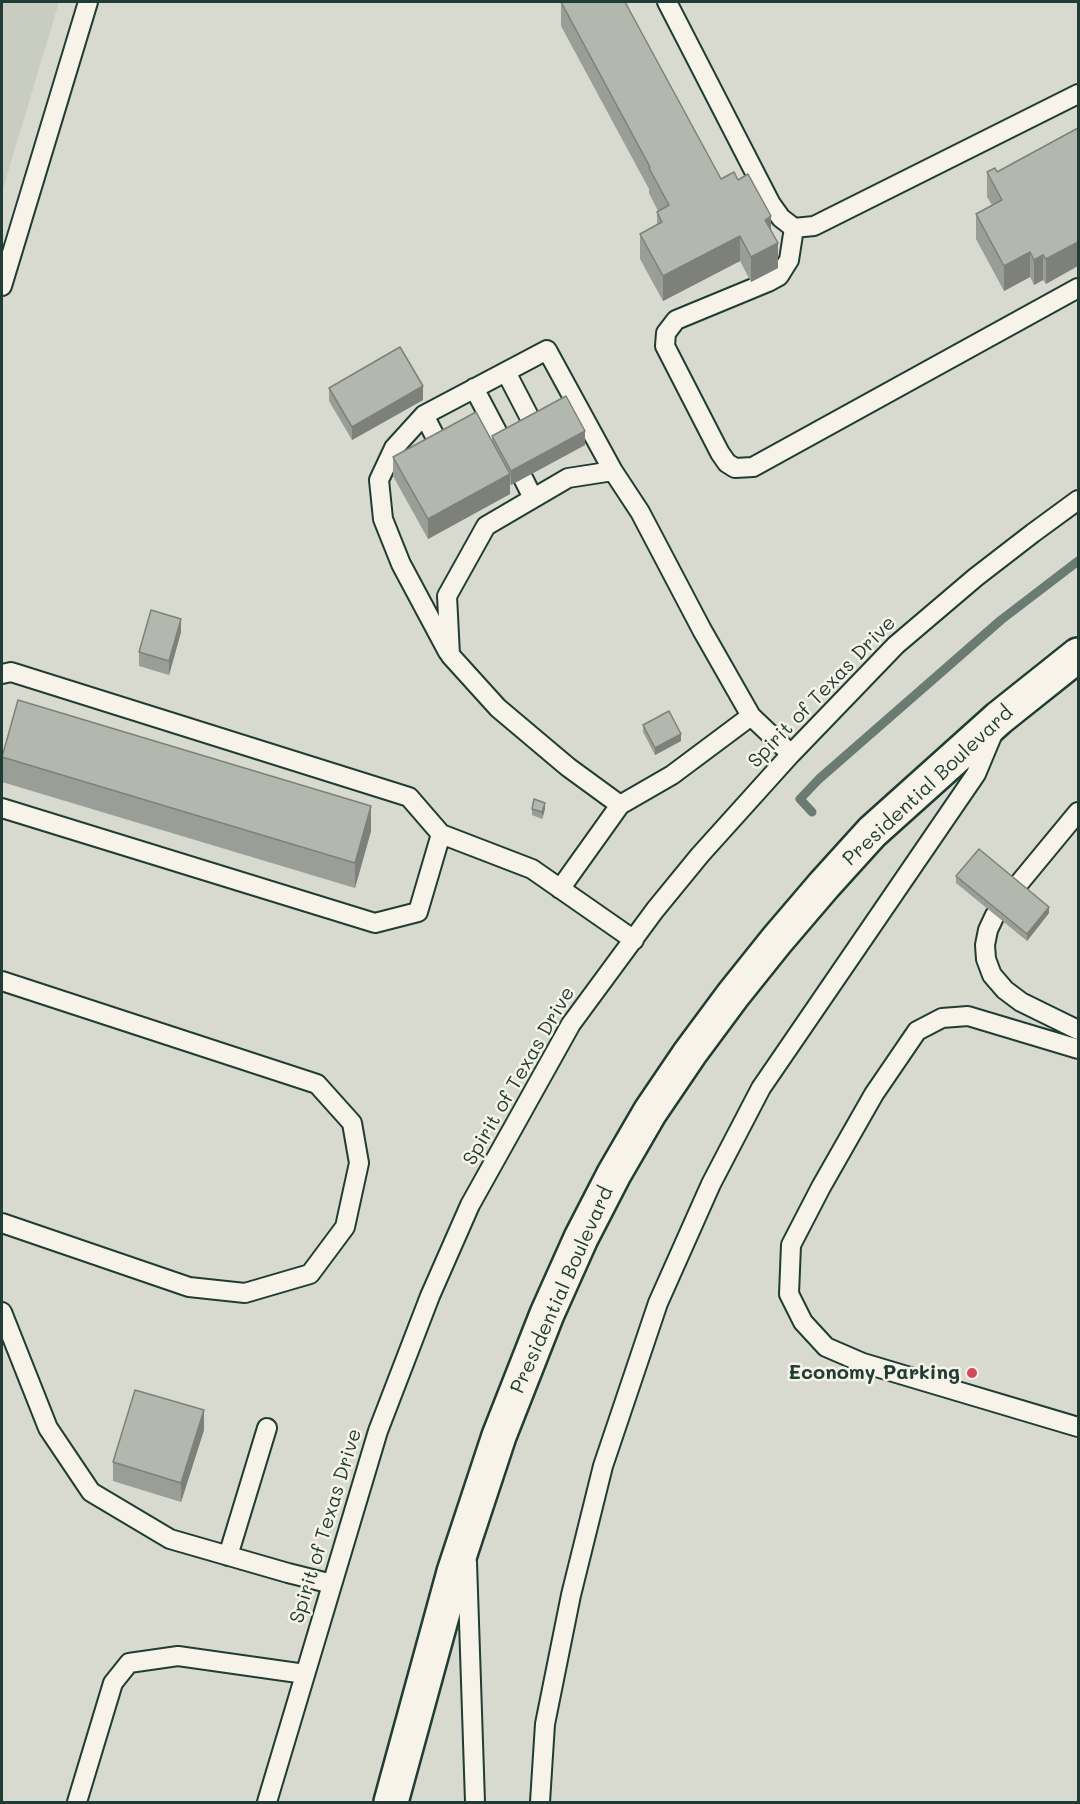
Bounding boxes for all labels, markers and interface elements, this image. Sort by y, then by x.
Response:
street label: Spirit of Texas Drive [743,611,901,773]
street label: Presidential Boulevard [838,701,1018,871]
street label: Spirit of Texas Drive [458,982,580,1170]
street label: Presidential Boulevard [506,1183,618,1397]
place label: Economy Parking [788,1361,960,1385]
marker: Economy Parking [965,1366,979,1380]
street label: Spirit of Texas Drive [285,1426,367,1626]

